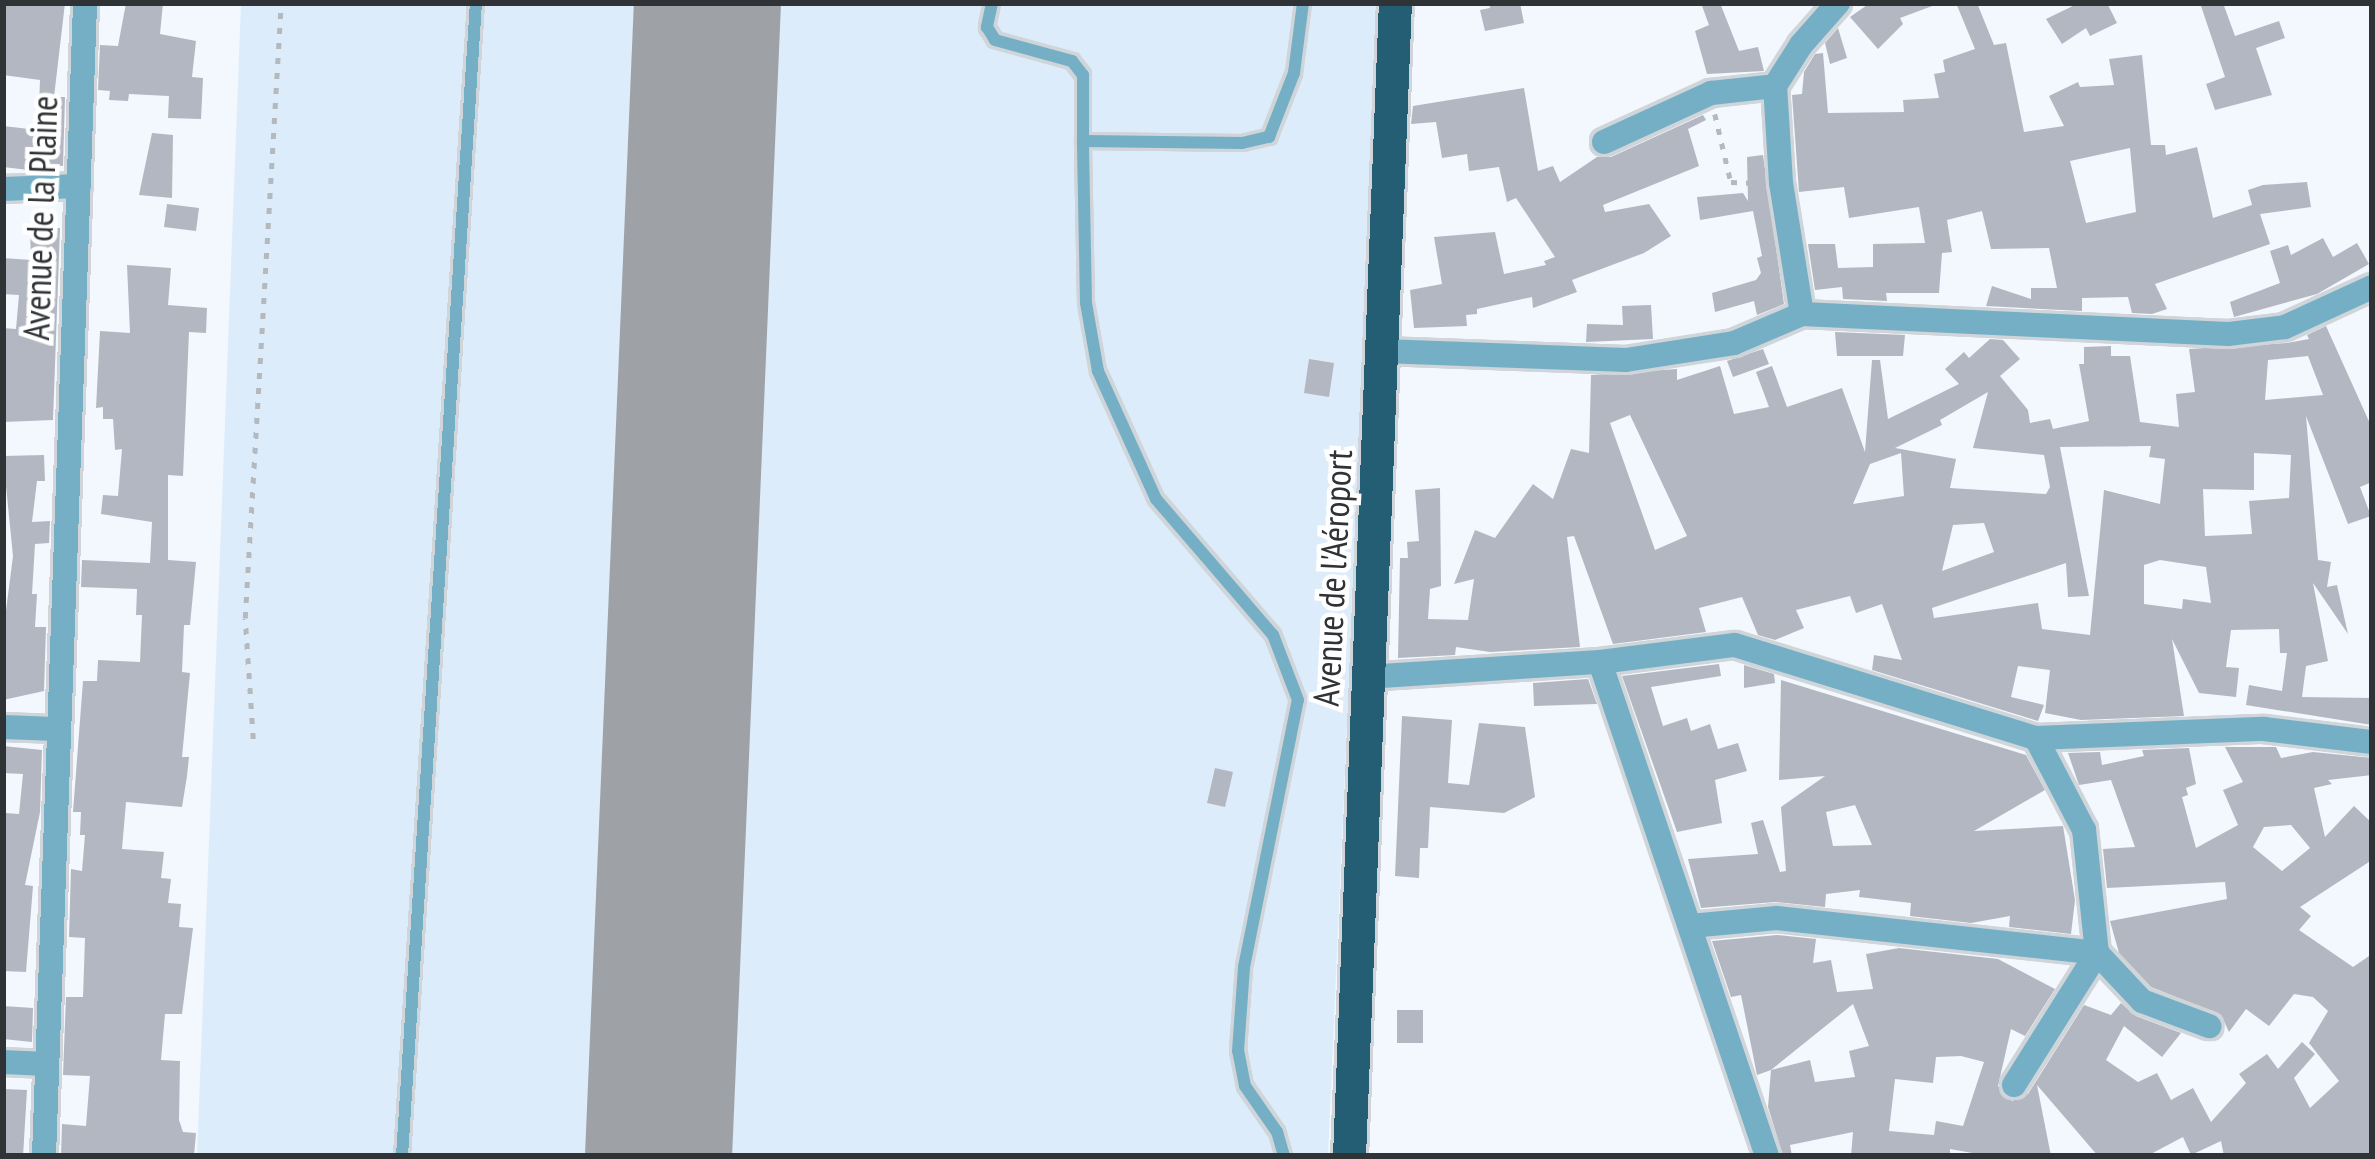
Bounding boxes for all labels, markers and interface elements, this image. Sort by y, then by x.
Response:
street label: Avenue de la Plaine [14,95,66,341]
street label: Avenue de l'Aéroport [1304,449,1360,707]

